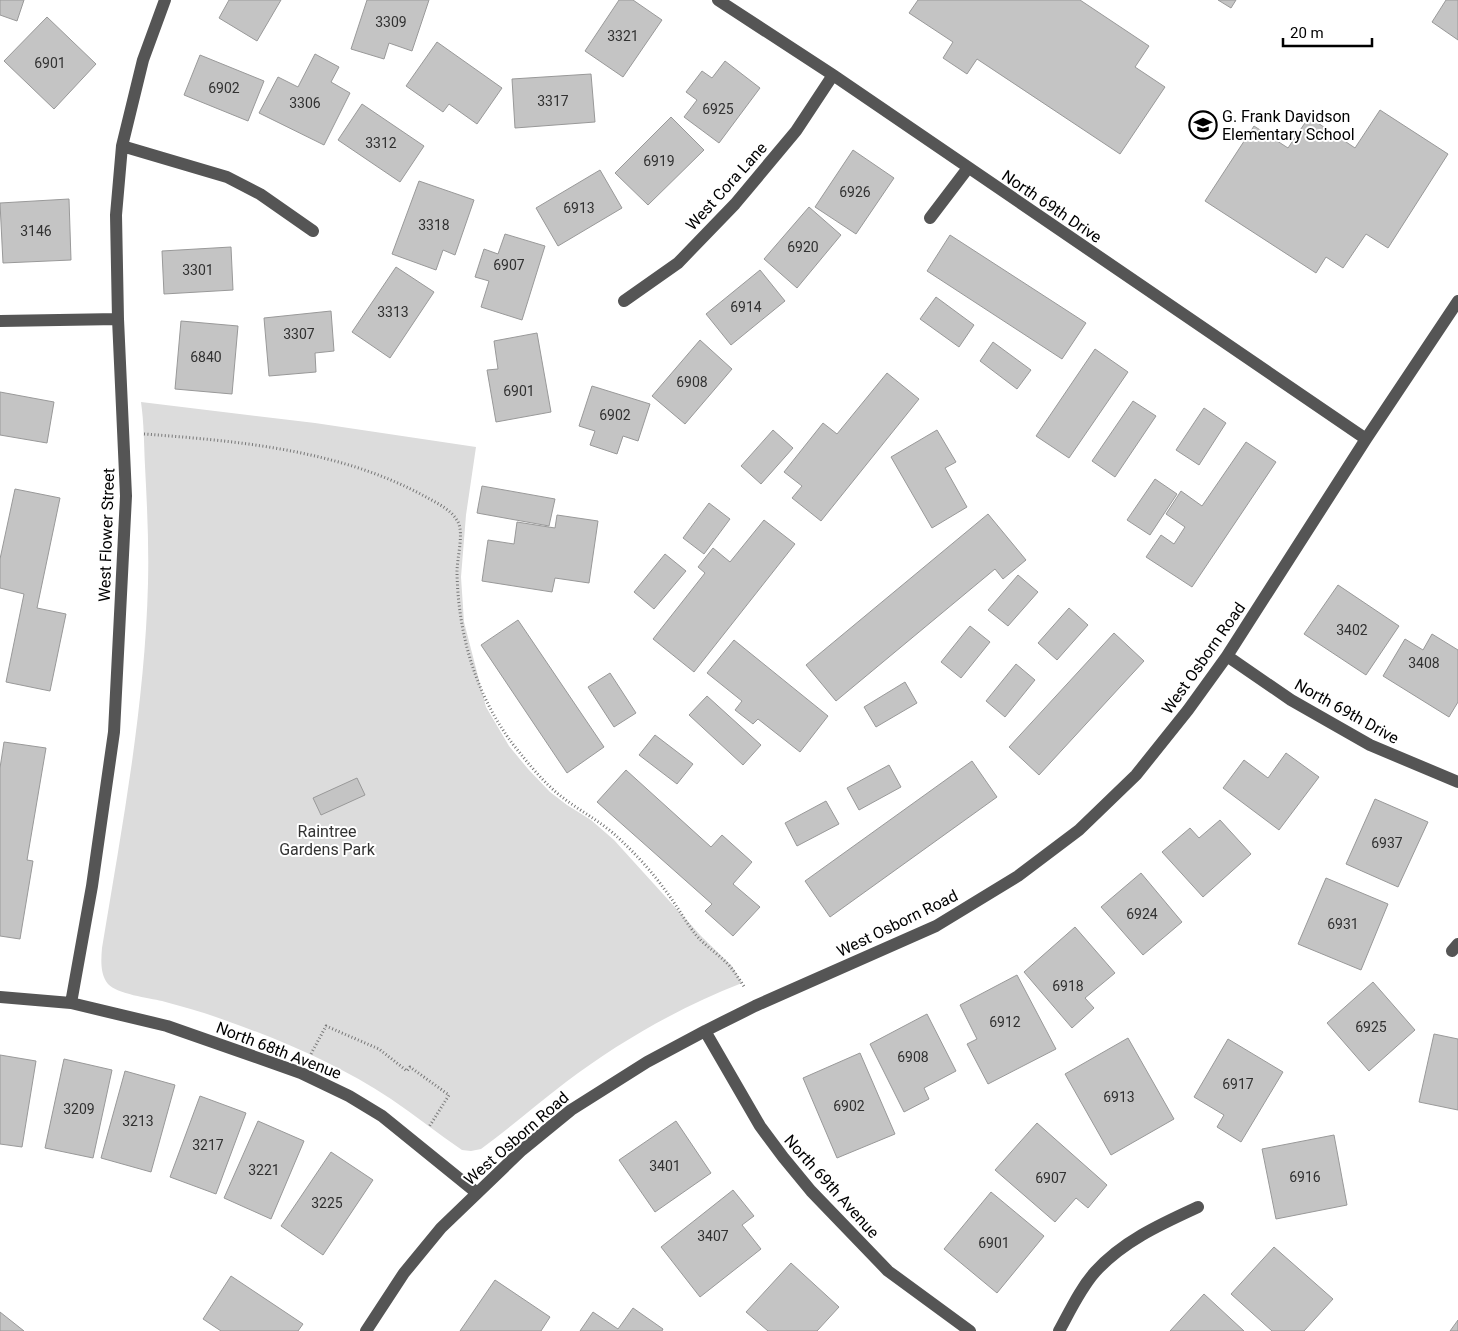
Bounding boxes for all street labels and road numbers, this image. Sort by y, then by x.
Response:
street label: West Cora Lane [682,138,771,234]
street label: North 69th Drive [998,166,1105,247]
street label: West Flower Street [95,468,118,602]
street label: West Osborn Road [1158,599,1249,718]
street label: North 69th Drive [1291,675,1402,748]
street label: West Osborn Road [834,886,961,961]
street label: North 68th Avenue [213,1018,344,1083]
street label: West Osborn Road [460,1088,572,1189]
street label: North 69th Avenue [780,1131,883,1242]

